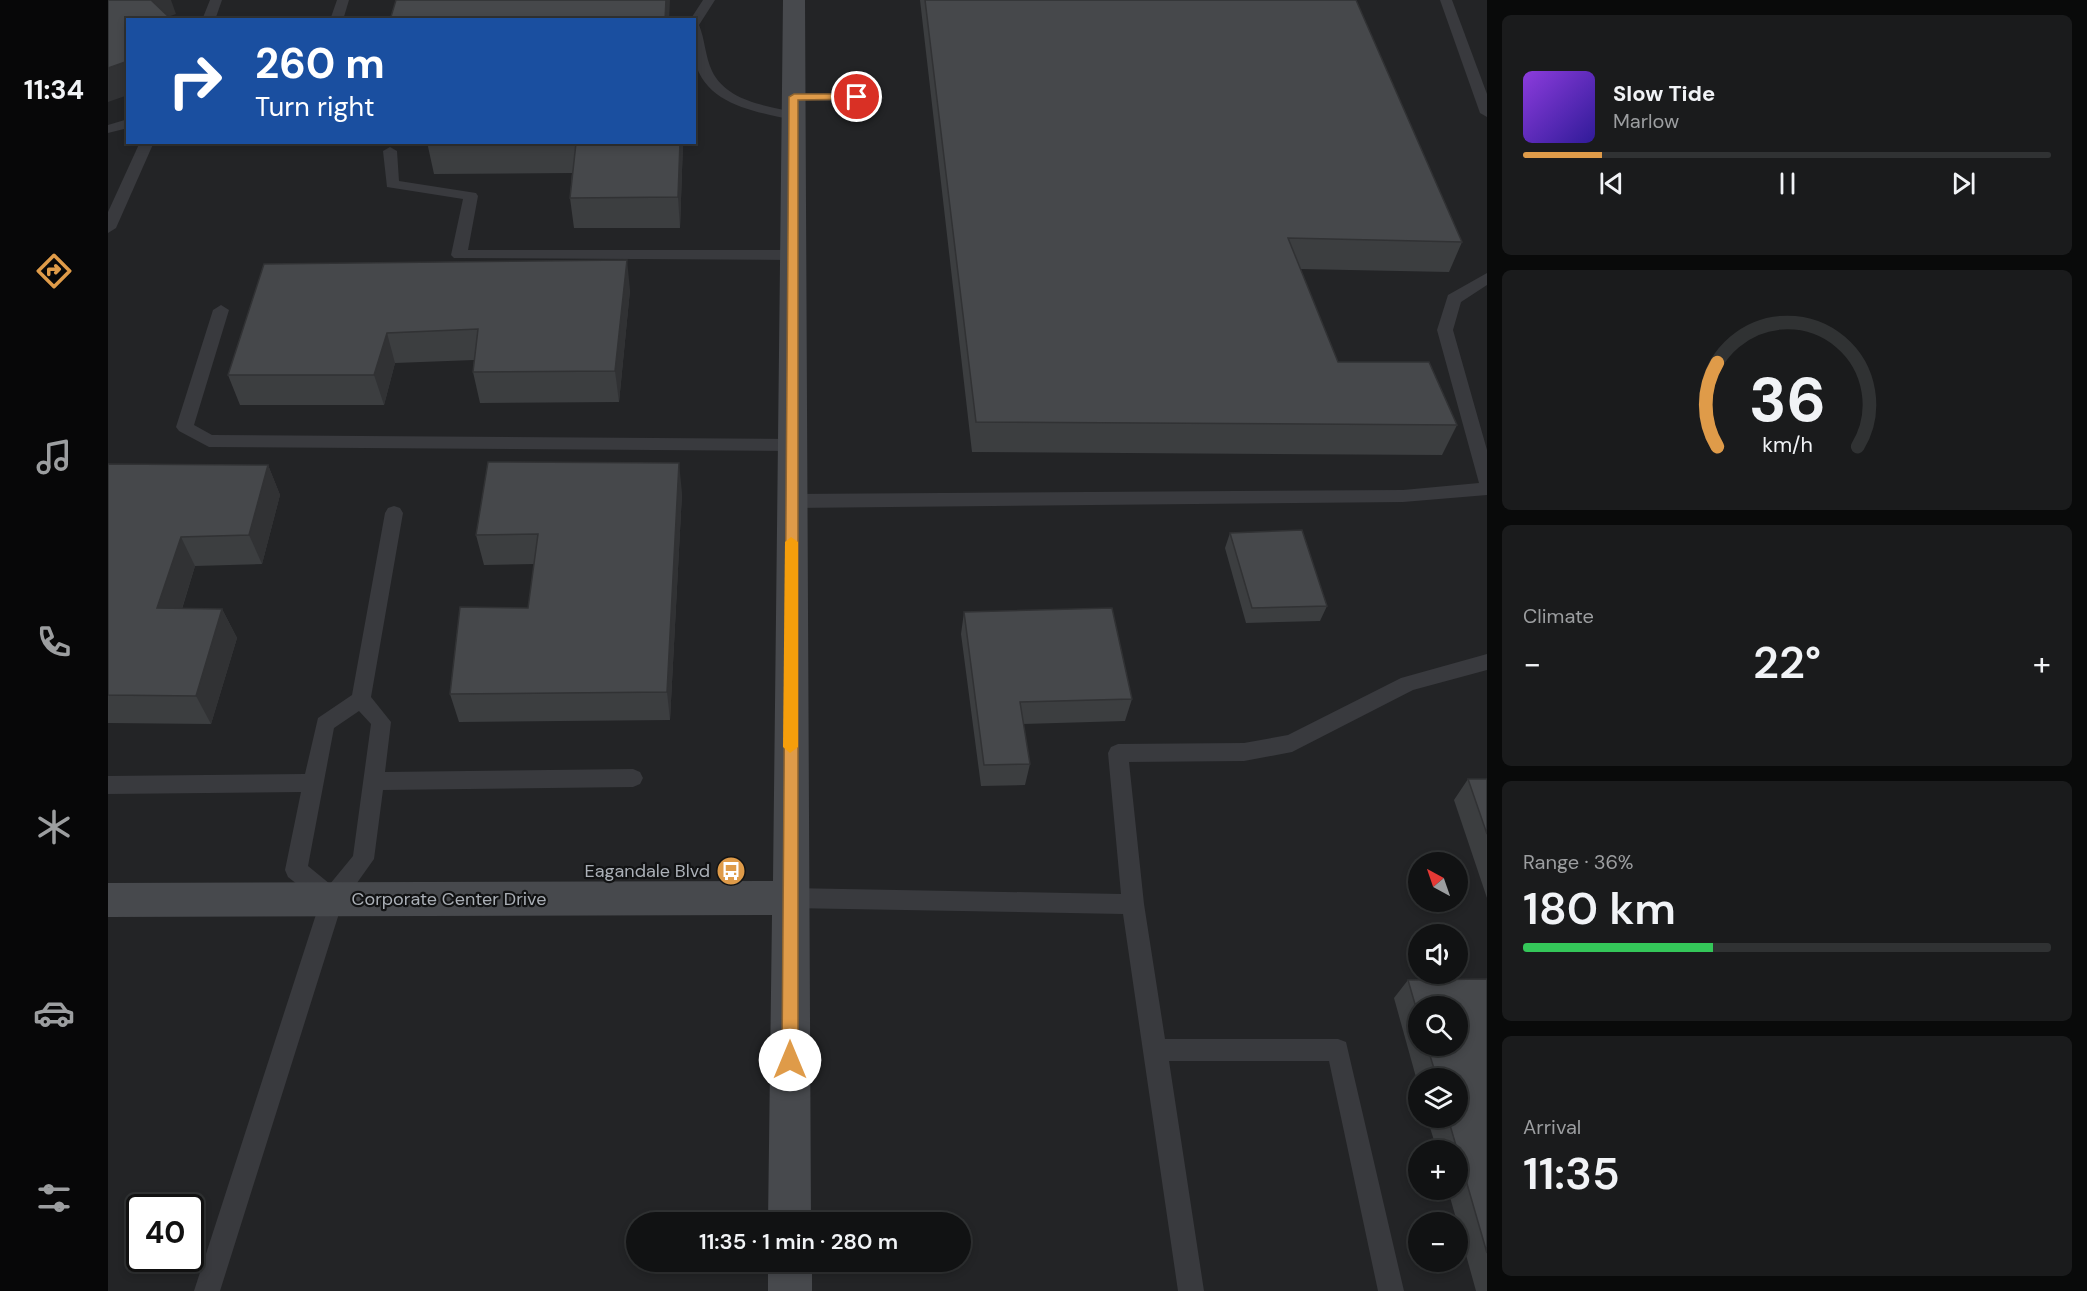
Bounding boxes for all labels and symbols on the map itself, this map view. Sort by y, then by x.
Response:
pin [831,71,882,122]
north arrow [1408,852,1468,912]
bus stop icon: Eagandale Blvd [715,855,747,887]
place label: Eagandale Blvd [585,859,710,883]
street label: Corporate Center Drive [352,887,546,911]
position arrow [758,1028,822,1092]
speed limit sign: 40 [126,1194,204,1272]

